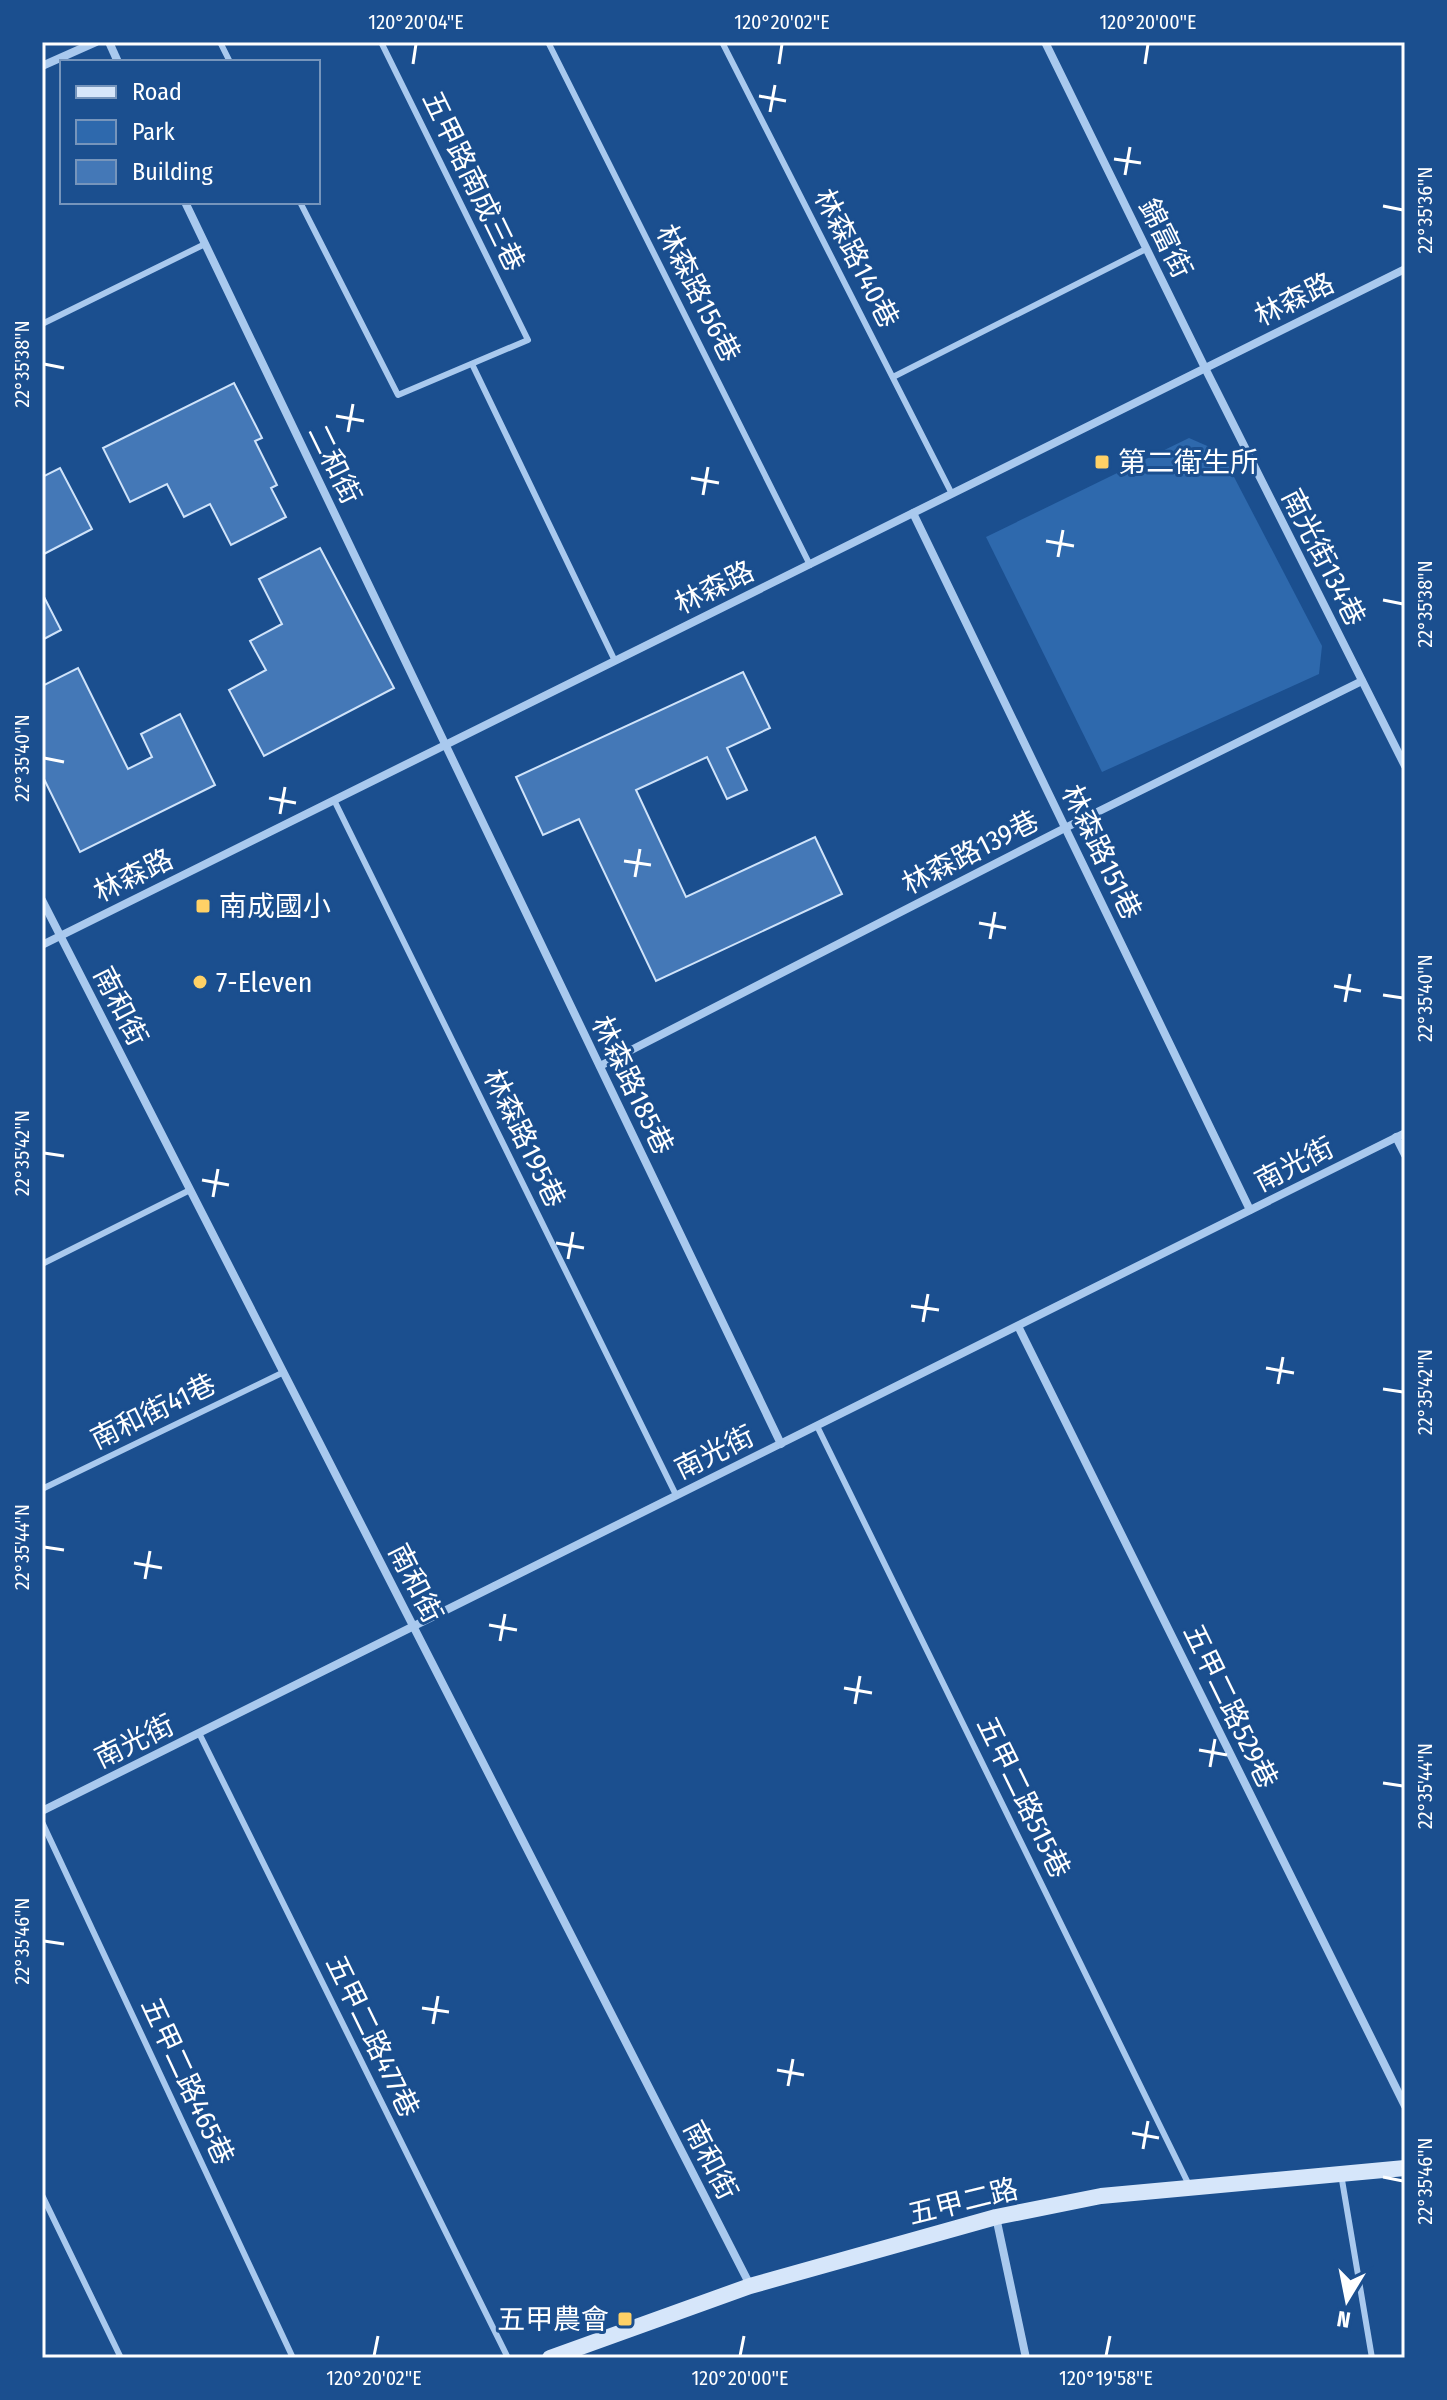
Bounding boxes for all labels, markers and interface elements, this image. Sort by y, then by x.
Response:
text: 120°20'04"E [368,10,464,34]
text: 120°20'02"E [734,10,830,34]
text: 120°20'00"E [1100,10,1196,34]
legend [60,60,320,204]
text: Road [132,78,182,106]
street label: 五甲路南成三巷 [416,86,531,277]
text: Park [132,118,175,146]
text: Building [132,158,214,186]
text: 22°35'36"N [1413,167,1437,253]
street label: 林森路140巷 [808,183,906,333]
street label: 錦富街 [1132,193,1199,283]
street label: 林森路156巷 [650,219,747,367]
street label: 林森路 [1249,266,1339,333]
text: 22°35'38"N [10,320,34,408]
street label: 二和街 [301,419,368,509]
place label: 第二衛生所 [1118,446,1258,479]
marker: 第二衛生所 [1093,453,1111,471]
street label: 南光街134巷 [1275,483,1372,631]
street label: 林森路 [669,554,759,621]
text: 22°35'38"N [1413,560,1437,648]
text: 22°35'40"N [10,714,34,802]
street label: 林森路151巷 [1055,780,1148,925]
street label: 林森路139巷 [896,804,1044,901]
street label: 林森路 [88,842,178,909]
place label: 南成國小 [219,890,331,923]
marker: 南成國小 [194,897,212,915]
text: 22°35'40"N [1413,954,1437,1042]
street label: 南和街 [87,961,154,1051]
place label: 7-Eleven [216,966,313,999]
marker: 7-Eleven [191,973,209,991]
street label: 林森路185巷 [585,1011,680,1160]
street label: 林森路195巷 [477,1064,572,1213]
text: 22°35'42"N [10,1110,34,1196]
street label: 南光街 [1249,1131,1339,1198]
text: 22°35'42"N [1413,1349,1437,1435]
street label: 南和街41巷 [85,1367,221,1456]
street label: 南光街 [669,1419,759,1486]
text: 22°35'44"N [10,1504,34,1590]
street label: 南和街 [382,1538,449,1628]
street label: 五甲二路529巷 [1177,1619,1284,1794]
street label: 南光街 [89,1708,179,1775]
street label: 五甲二路515巷 [970,1711,1077,1883]
text: 22°35'44"N [1413,1743,1437,1829]
text: 22°35'46"N [10,1898,34,1984]
street label: 五甲二路477巷 [319,1950,426,2122]
street label: 五甲二路465巷 [135,1993,241,2170]
street label: 南和街 [677,2115,744,2205]
text: 22°35'46"N [1413,2138,1437,2224]
street label: 五甲二路 [905,2172,1021,2231]
north arrow [1307,2260,1387,2340]
place label: 五甲農會 [497,2303,609,2336]
text: N [1335,2305,1352,2334]
marker: 五甲農會 [616,2310,634,2328]
text: 120°20'02"E [326,2366,422,2390]
text: 120°20'00"E [692,2366,788,2390]
text: 120°19'58"E [1059,2366,1153,2390]

